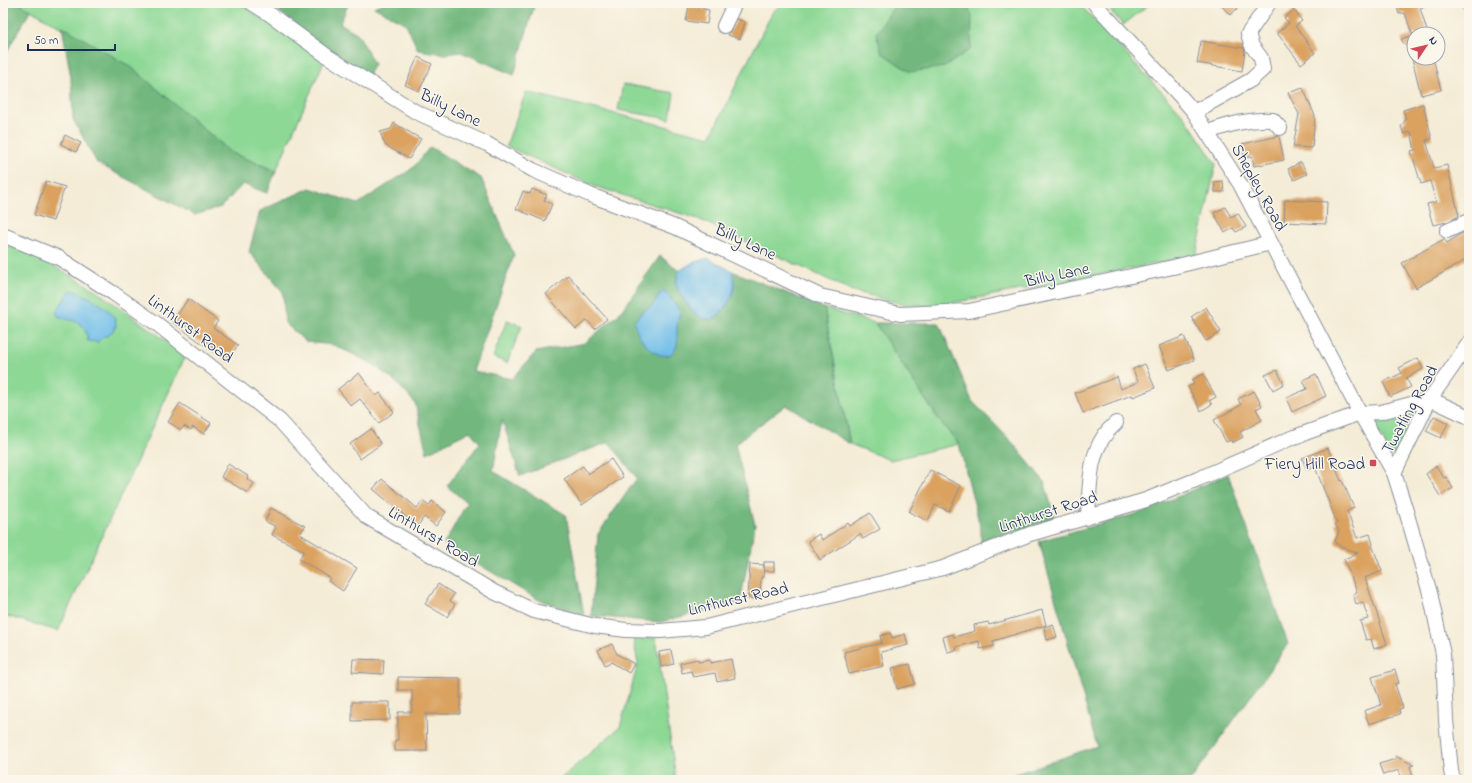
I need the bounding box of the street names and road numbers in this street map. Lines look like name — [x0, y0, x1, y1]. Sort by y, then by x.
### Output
street label: Billy Lane — [414, 82, 486, 135]
street label: Shepley Road — [1223, 139, 1293, 237]
street label: Billy Lane — [709, 217, 781, 269]
street label: Billy Lane — [1022, 256, 1092, 296]
street label: Linthurst Road — [142, 289, 239, 370]
street label: Twatling Road — [1376, 360, 1447, 460]
street label: Linthurst Road — [996, 485, 1101, 540]
street label: Linthurst Road — [383, 500, 484, 575]
street label: Linthurst Road — [686, 576, 791, 623]

